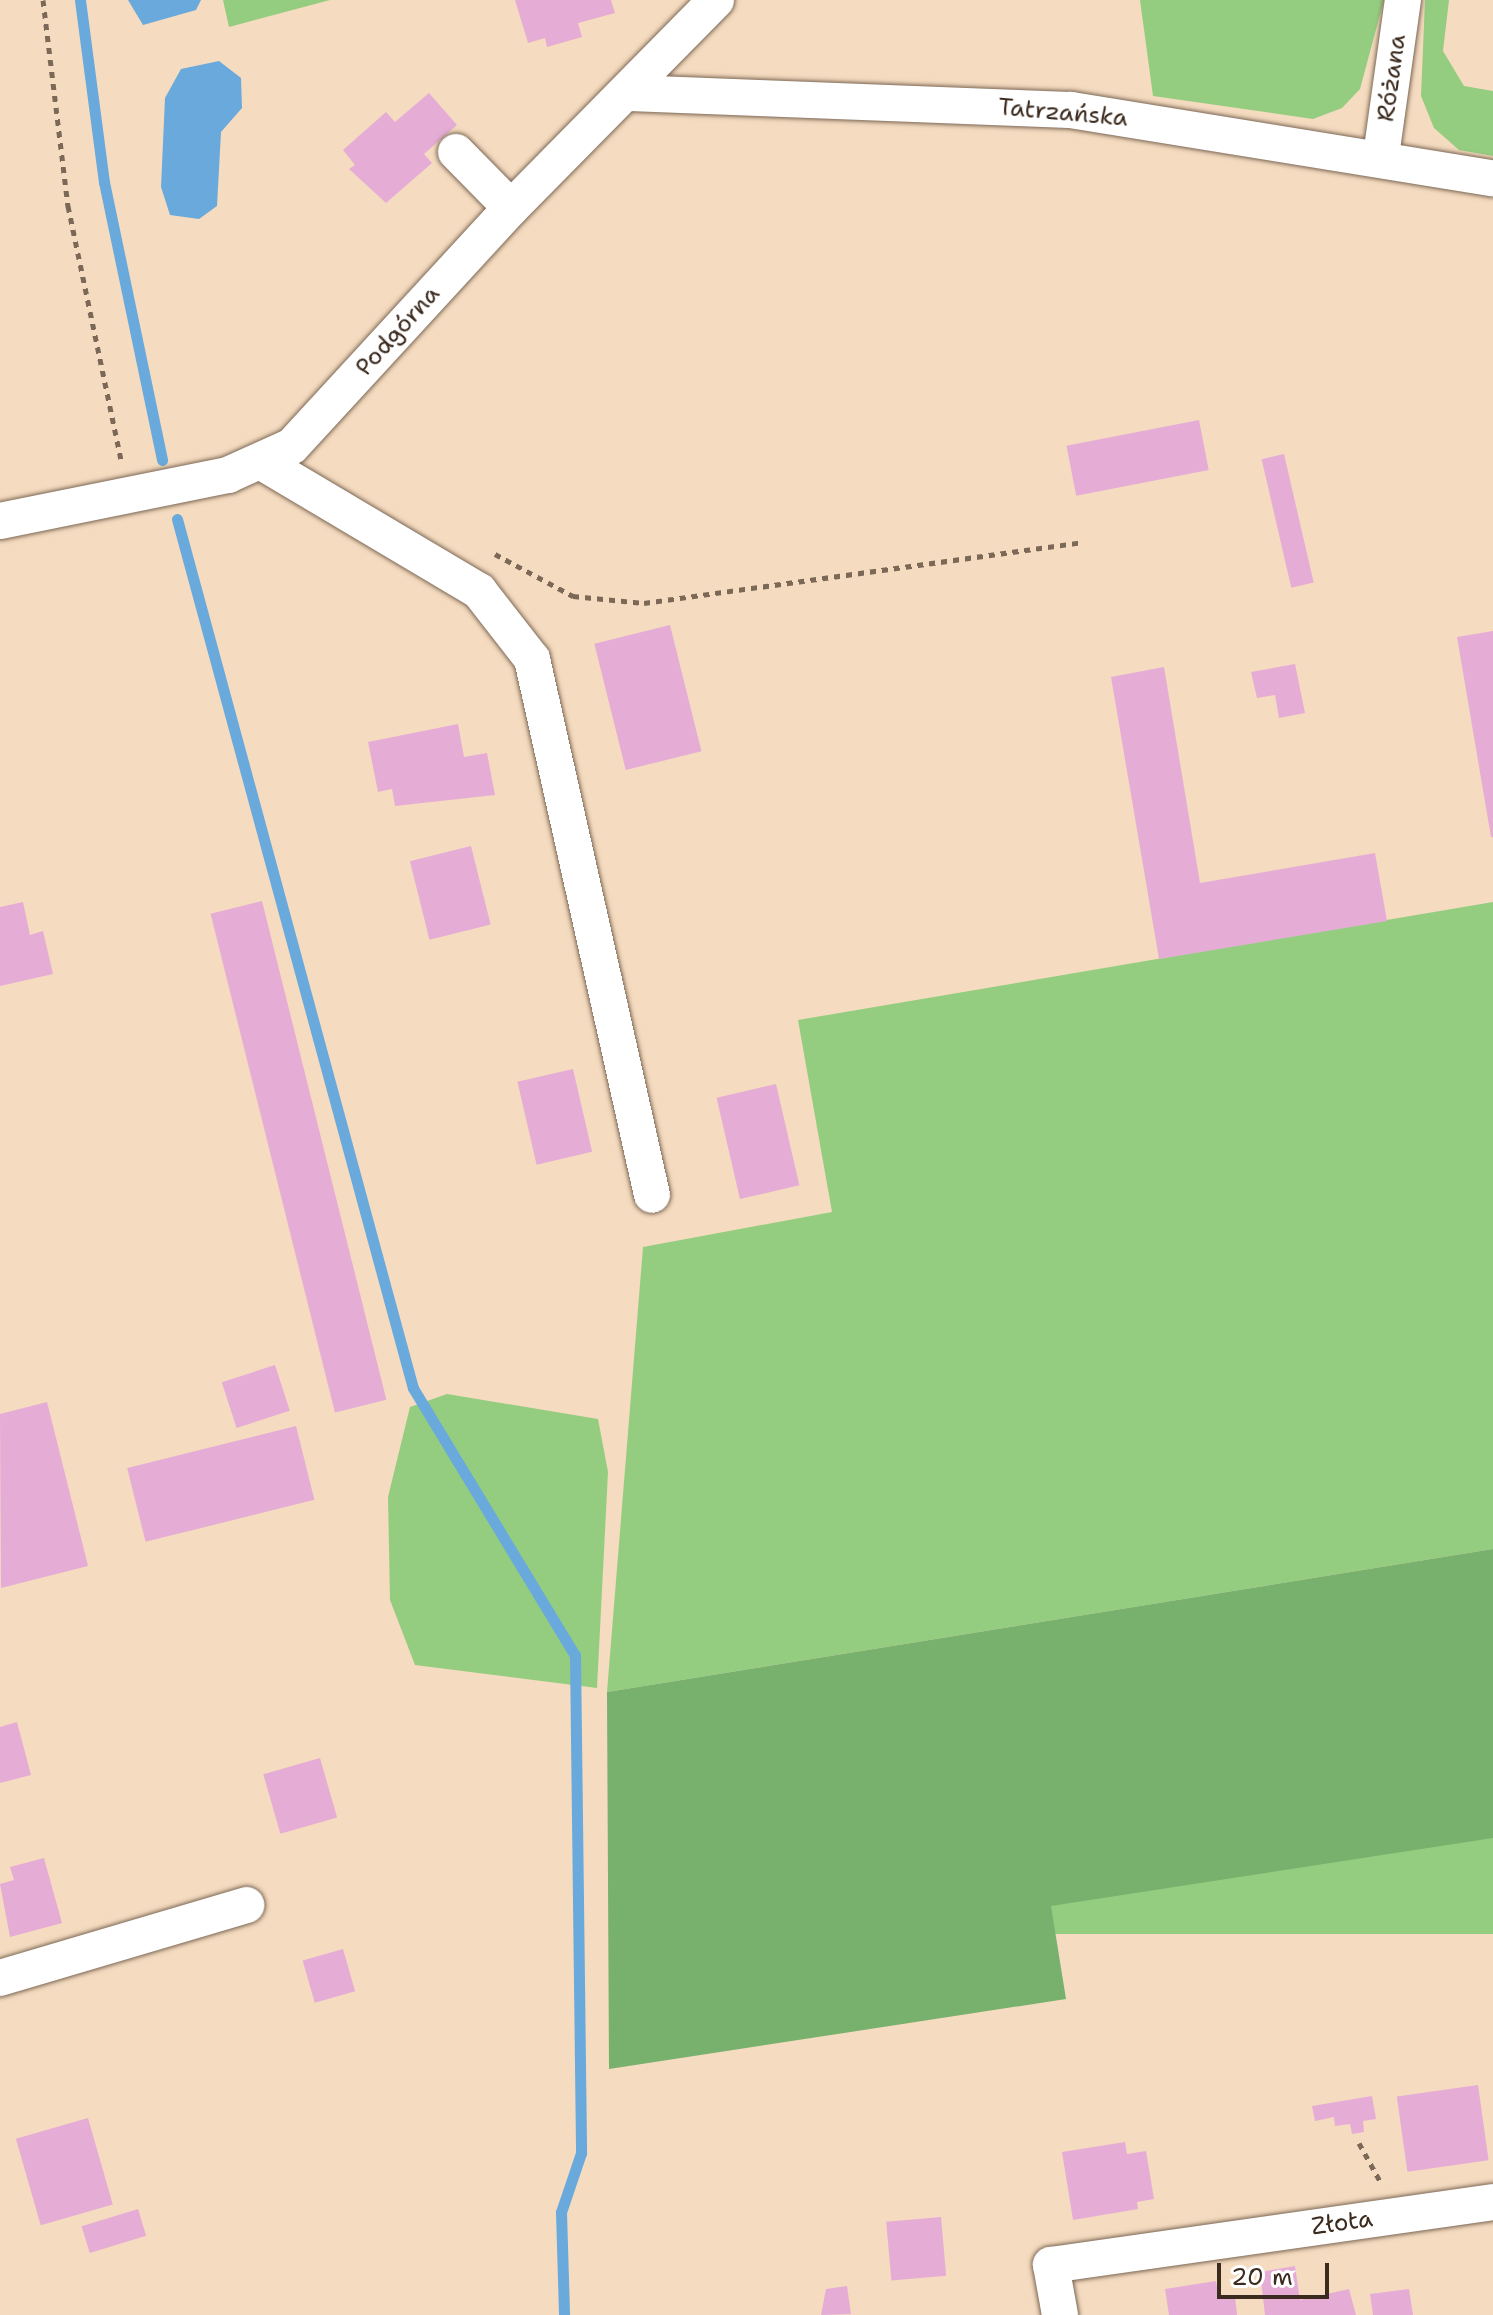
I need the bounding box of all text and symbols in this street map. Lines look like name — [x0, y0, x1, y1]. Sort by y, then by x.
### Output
street label: Różana — [1372, 32, 1412, 124]
street label: Tatrzańska — [997, 93, 1129, 133]
street label: Podgórna — [350, 280, 446, 382]
street label: Złota — [1309, 2204, 1375, 2242]
scale bar — [1221, 2247, 1333, 2297]
text: 20 m — [1231, 2261, 1293, 2293]

